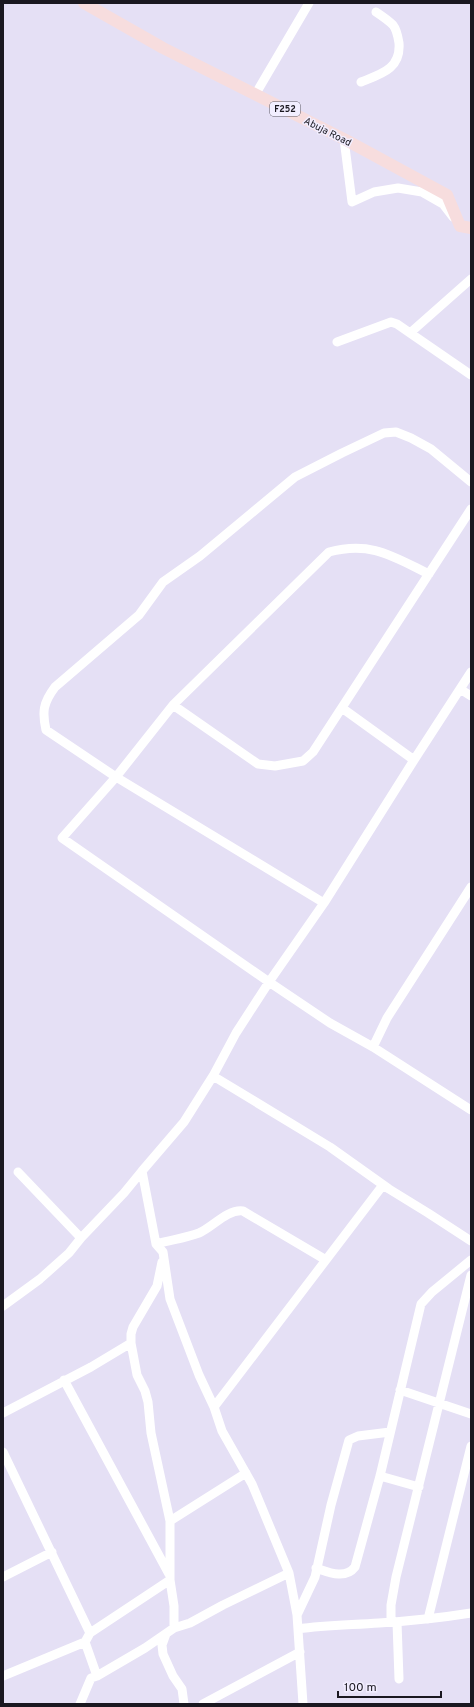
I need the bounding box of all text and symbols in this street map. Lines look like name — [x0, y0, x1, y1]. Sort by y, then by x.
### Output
road number: F252 — [270, 102, 300, 116]
street label: Abuja Road — [301, 115, 353, 150]
scale bar — [338, 1673, 441, 1699]
text: 100 m — [344, 1680, 377, 1696]

